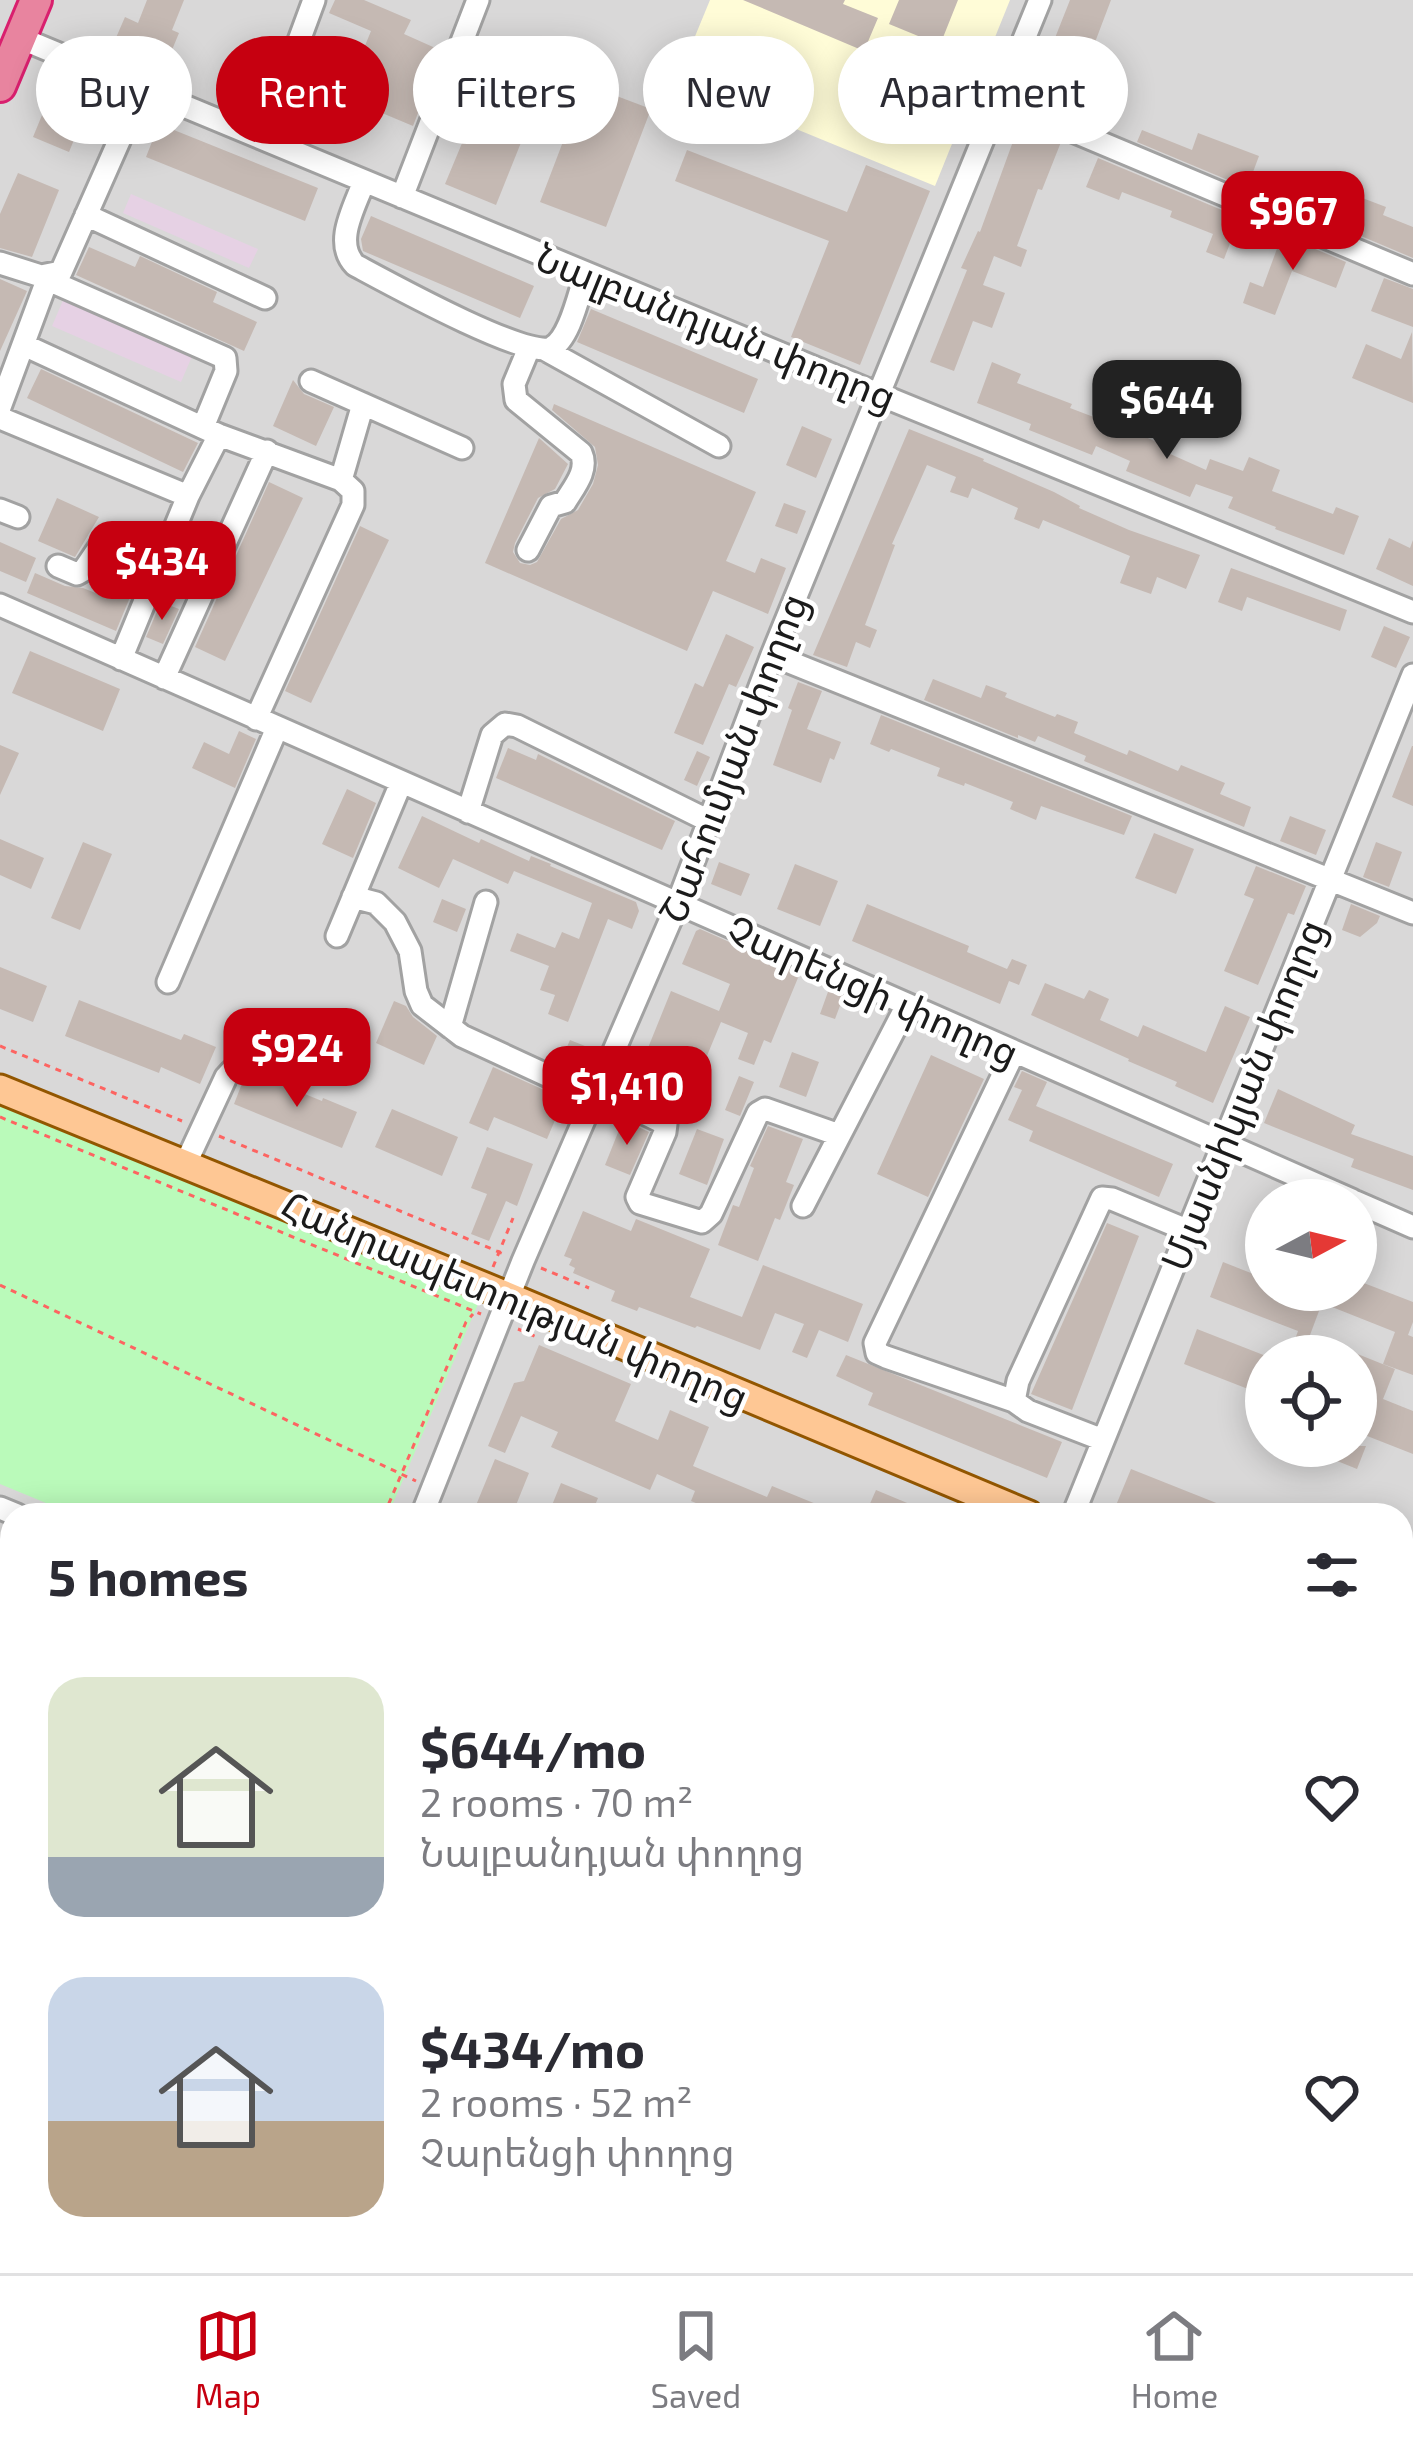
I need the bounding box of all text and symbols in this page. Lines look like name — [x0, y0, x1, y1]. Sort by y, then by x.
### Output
chip: Buy — [36, 36, 192, 144]
chip: Rent — [216, 36, 389, 144]
chip: Filters — [413, 36, 619, 144]
chip: New — [643, 36, 814, 144]
chip: Apartment — [838, 36, 1128, 144]
pin: $967 — [1222, 171, 1364, 273]
text: $967 — [1248, 186, 1338, 233]
street label: Նալբանդյան փողոց — [529, 232, 903, 420]
pin: $644 — [1096, 360, 1238, 462]
text: $644 — [1119, 375, 1215, 422]
pin: $434 — [91, 521, 233, 623]
text: $434 — [115, 536, 209, 583]
street label: Շահումյան փողոց — [647, 586, 817, 929]
street label: Չարենցի փողոց — [720, 904, 1027, 1076]
street label: Մյասնիկյան փողոց — [1150, 912, 1334, 1277]
pin: $924 — [226, 1008, 368, 1110]
text: $924 — [250, 1023, 344, 1070]
pin: $1,410 — [529, 1046, 725, 1148]
text: $1,410 — [569, 1061, 685, 1108]
north arrow — [1245, 1179, 1377, 1311]
map controls — [1245, 1179, 1377, 1467]
street label: Հանրապետության փողոց — [275, 1180, 756, 1420]
button: locate — [1245, 1335, 1377, 1467]
icon: filters — [1299, 1542, 1365, 1608]
text: 5 homes — [48, 1545, 249, 1606]
text: $644/mo — [420, 1717, 646, 1778]
icon: home — [144, 1725, 288, 1869]
icon: heart — [1299, 1764, 1365, 1830]
text: 2 rooms · 70 m² — [420, 1778, 693, 1825]
text: Նալբանդյան փողոց — [420, 1828, 804, 1875]
text: $434/mo — [420, 2017, 645, 2078]
icon: home — [144, 2025, 288, 2169]
icon: heart — [1299, 2064, 1365, 2130]
text: 2 rooms · 52 m² — [420, 2078, 692, 2125]
text: Չարենցի փողոց — [420, 2128, 735, 2175]
tab: Map — [195, 2303, 261, 2415]
tab: Saved — [651, 2303, 741, 2415]
tab: Home — [1131, 2303, 1218, 2415]

